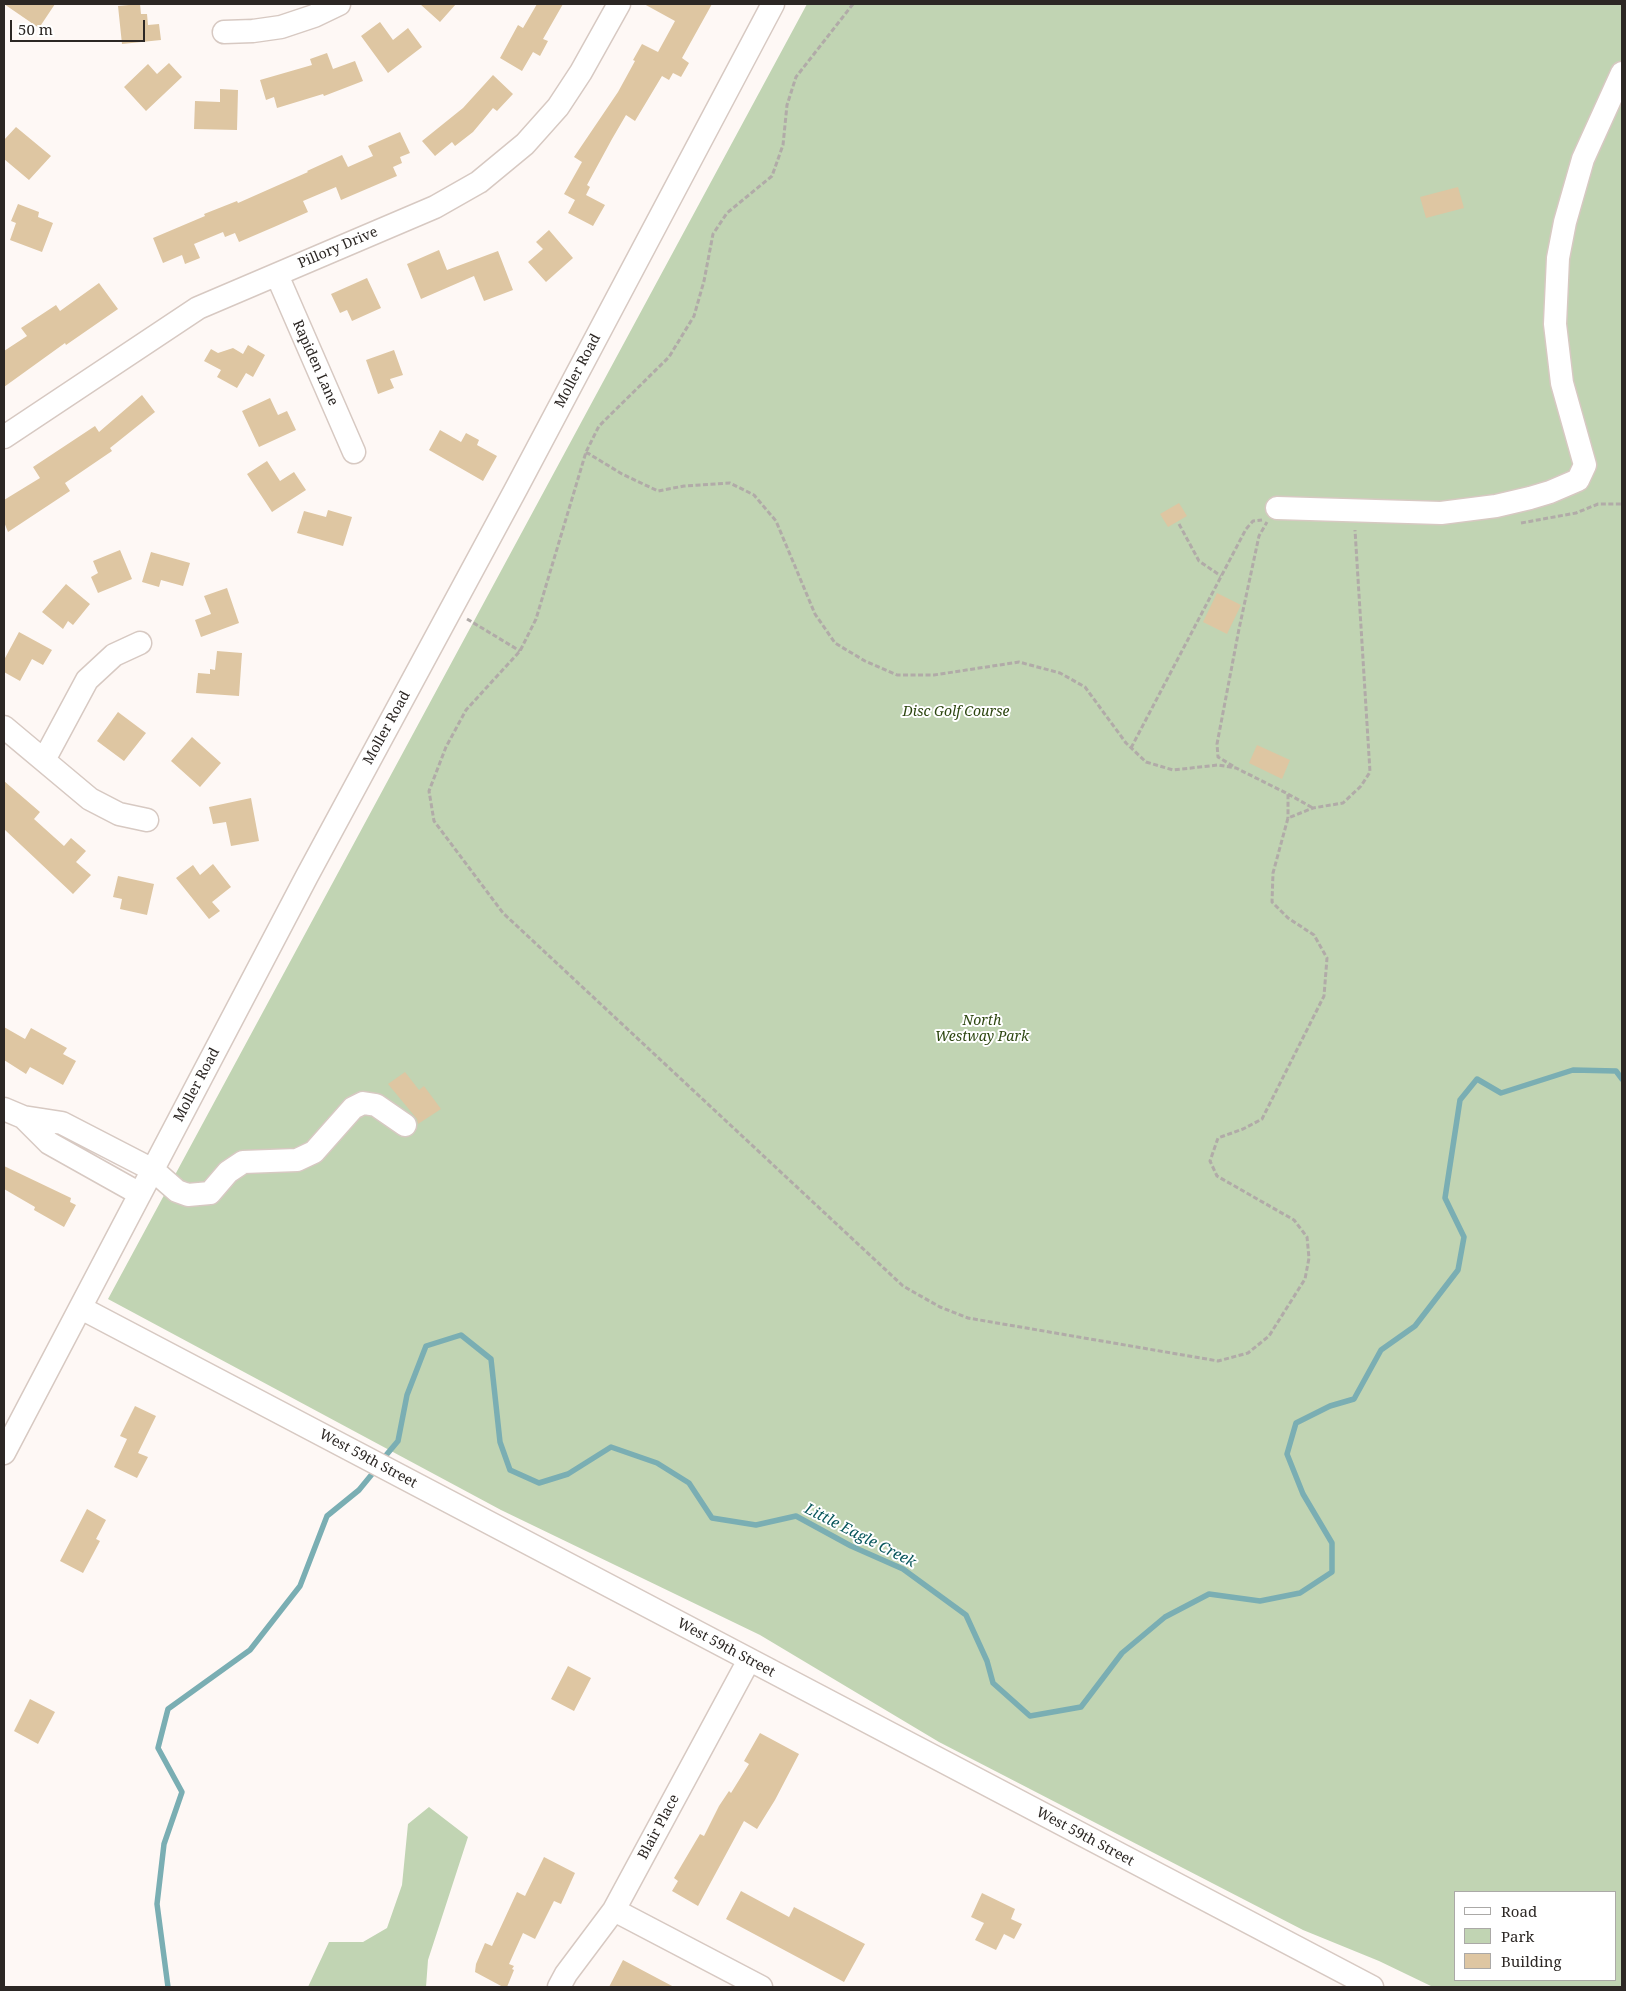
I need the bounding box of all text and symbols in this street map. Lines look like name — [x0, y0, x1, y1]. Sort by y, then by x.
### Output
scale bar — [12, 10, 148, 42]
text: 50 m — [18, 19, 53, 39]
street label: Pillory Drive — [296, 224, 380, 272]
street label: Rapiden Lane — [289, 318, 341, 408]
street label: Moller Road — [551, 331, 605, 411]
street label: Moller Road — [360, 688, 414, 768]
park label: Disc Golf Course — [903, 704, 1009, 720]
park label: North Westway Park — [935, 1013, 1029, 1046]
street label: Moller Road — [170, 1045, 224, 1125]
street label: West 59th Street — [316, 1426, 420, 1492]
water label: Little Eagle Creek — [801, 1500, 919, 1572]
street label: West 59th Street — [674, 1615, 778, 1681]
street label: Blair Place — [635, 1792, 683, 1862]
street label: West 59th Street — [1033, 1804, 1137, 1870]
legend — [1454, 1891, 1616, 1981]
text: Road — [1501, 1901, 1537, 1921]
text: Park — [1501, 1926, 1534, 1946]
text: Building — [1501, 1951, 1562, 1971]

